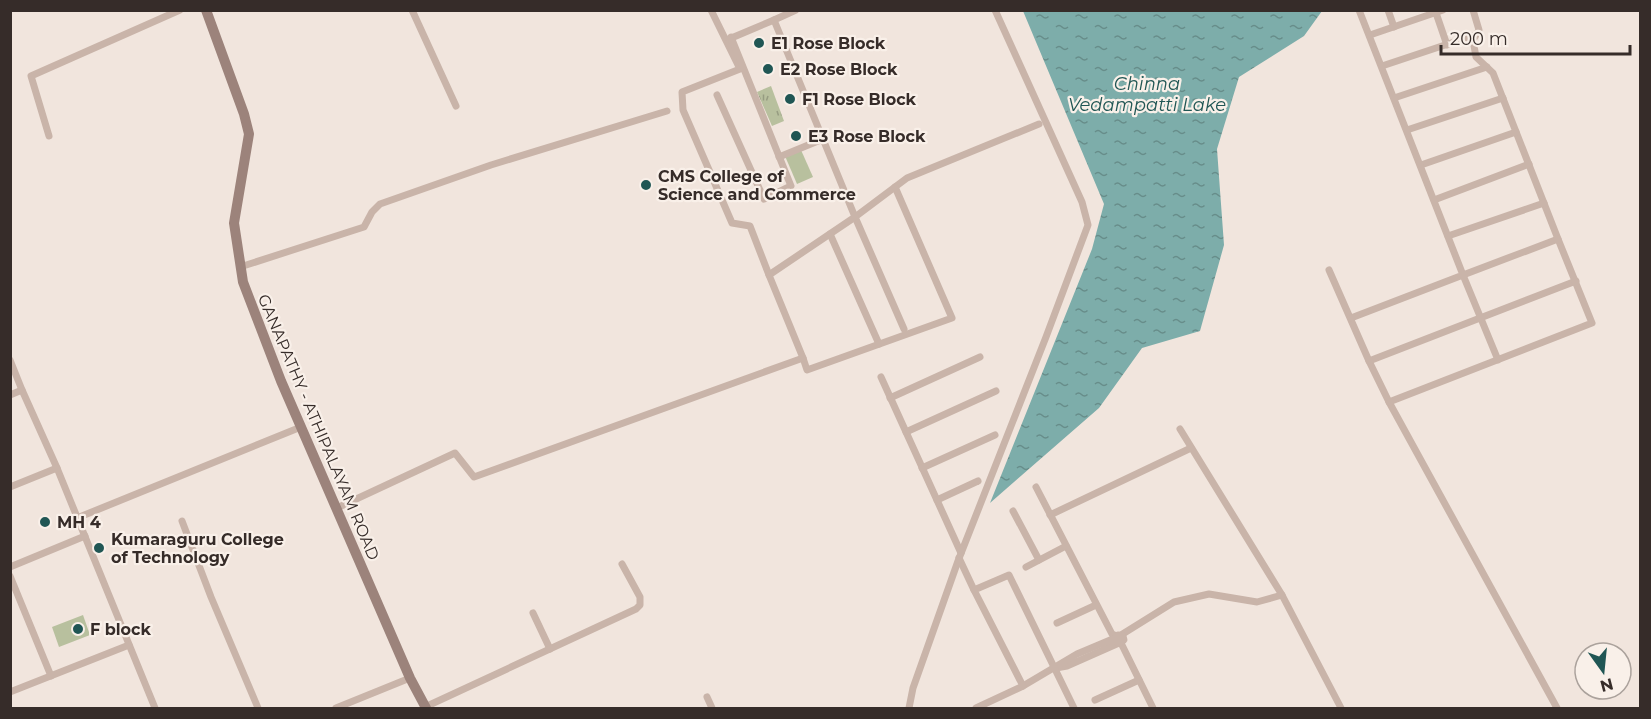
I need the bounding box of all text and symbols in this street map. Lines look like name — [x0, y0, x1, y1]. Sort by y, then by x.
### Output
scale bar — [1441, 18, 1630, 56]
text: 200 m — [1450, 28, 1508, 50]
place label: E1 Rose Block — [771, 34, 886, 53]
marker: E1 Rose Block — [752, 36, 766, 50]
place label: E2 Rose Block — [780, 60, 898, 79]
marker: E2 Rose Block — [761, 62, 775, 76]
water label: Chinna Vedampatti Lake — [1068, 73, 1226, 116]
place label: F1 Rose Block — [802, 90, 917, 109]
marker: F1 Rose Block — [783, 92, 797, 106]
place label: E3 Rose Block — [808, 127, 926, 146]
marker: E3 Rose Block — [789, 129, 803, 143]
place label: CMS College of Science and Commerce — [658, 167, 856, 204]
marker: CMS College of Science and Commerce — [639, 178, 653, 192]
street label: GANAPATHY - ATHIPALAYAM ROAD — [254, 291, 383, 563]
place label: MH 4 — [57, 513, 101, 532]
marker: MH 4 — [38, 515, 52, 529]
place label: Kumaraguru College of Technology — [111, 530, 284, 567]
marker: Kumaraguru College of Technology — [92, 541, 106, 555]
place label: F block — [90, 620, 151, 639]
marker: F block — [71, 622, 85, 636]
north arrow — [1573, 641, 1633, 701]
text: N — [1598, 674, 1615, 696]

